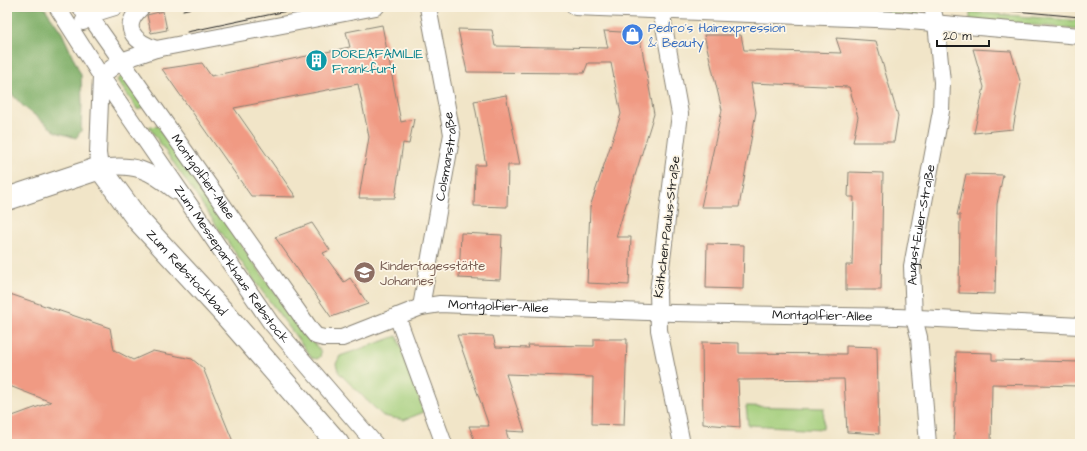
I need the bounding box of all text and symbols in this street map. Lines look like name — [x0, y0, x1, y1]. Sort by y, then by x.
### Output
place label: Pedro´s Hairexpression & Beauty — [648, 19, 786, 53]
shop icon: Pedro´s Hairexpression & Beauty — [619, 22, 645, 48]
scale bar — [937, 22, 989, 48]
text: 20 m — [943, 28, 972, 45]
place label: DOREAFAMILIE Frankfurt — [332, 45, 423, 78]
building icon: DOREAFAMILIE Frankfurt — [304, 48, 330, 74]
street label: Colsmanstraße — [431, 110, 461, 202]
street label: Montgolfier-Allee — [167, 131, 239, 223]
street label: Käthchen-Paulus-Straße — [649, 155, 685, 299]
street label: August-Euler-Straße — [903, 163, 940, 286]
street label: Zum Messeparkhaus Rebstock — [170, 182, 294, 347]
street label: Zum Rebstockbad — [142, 225, 231, 320]
place label: Kindertagesstätte Johannes — [380, 257, 485, 290]
school or university icon: Kindertagesstätte Johannes — [352, 260, 378, 286]
street label: Montgolfier-Allee — [448, 295, 549, 317]
street label: Montgolfier-Allee — [772, 306, 873, 326]

